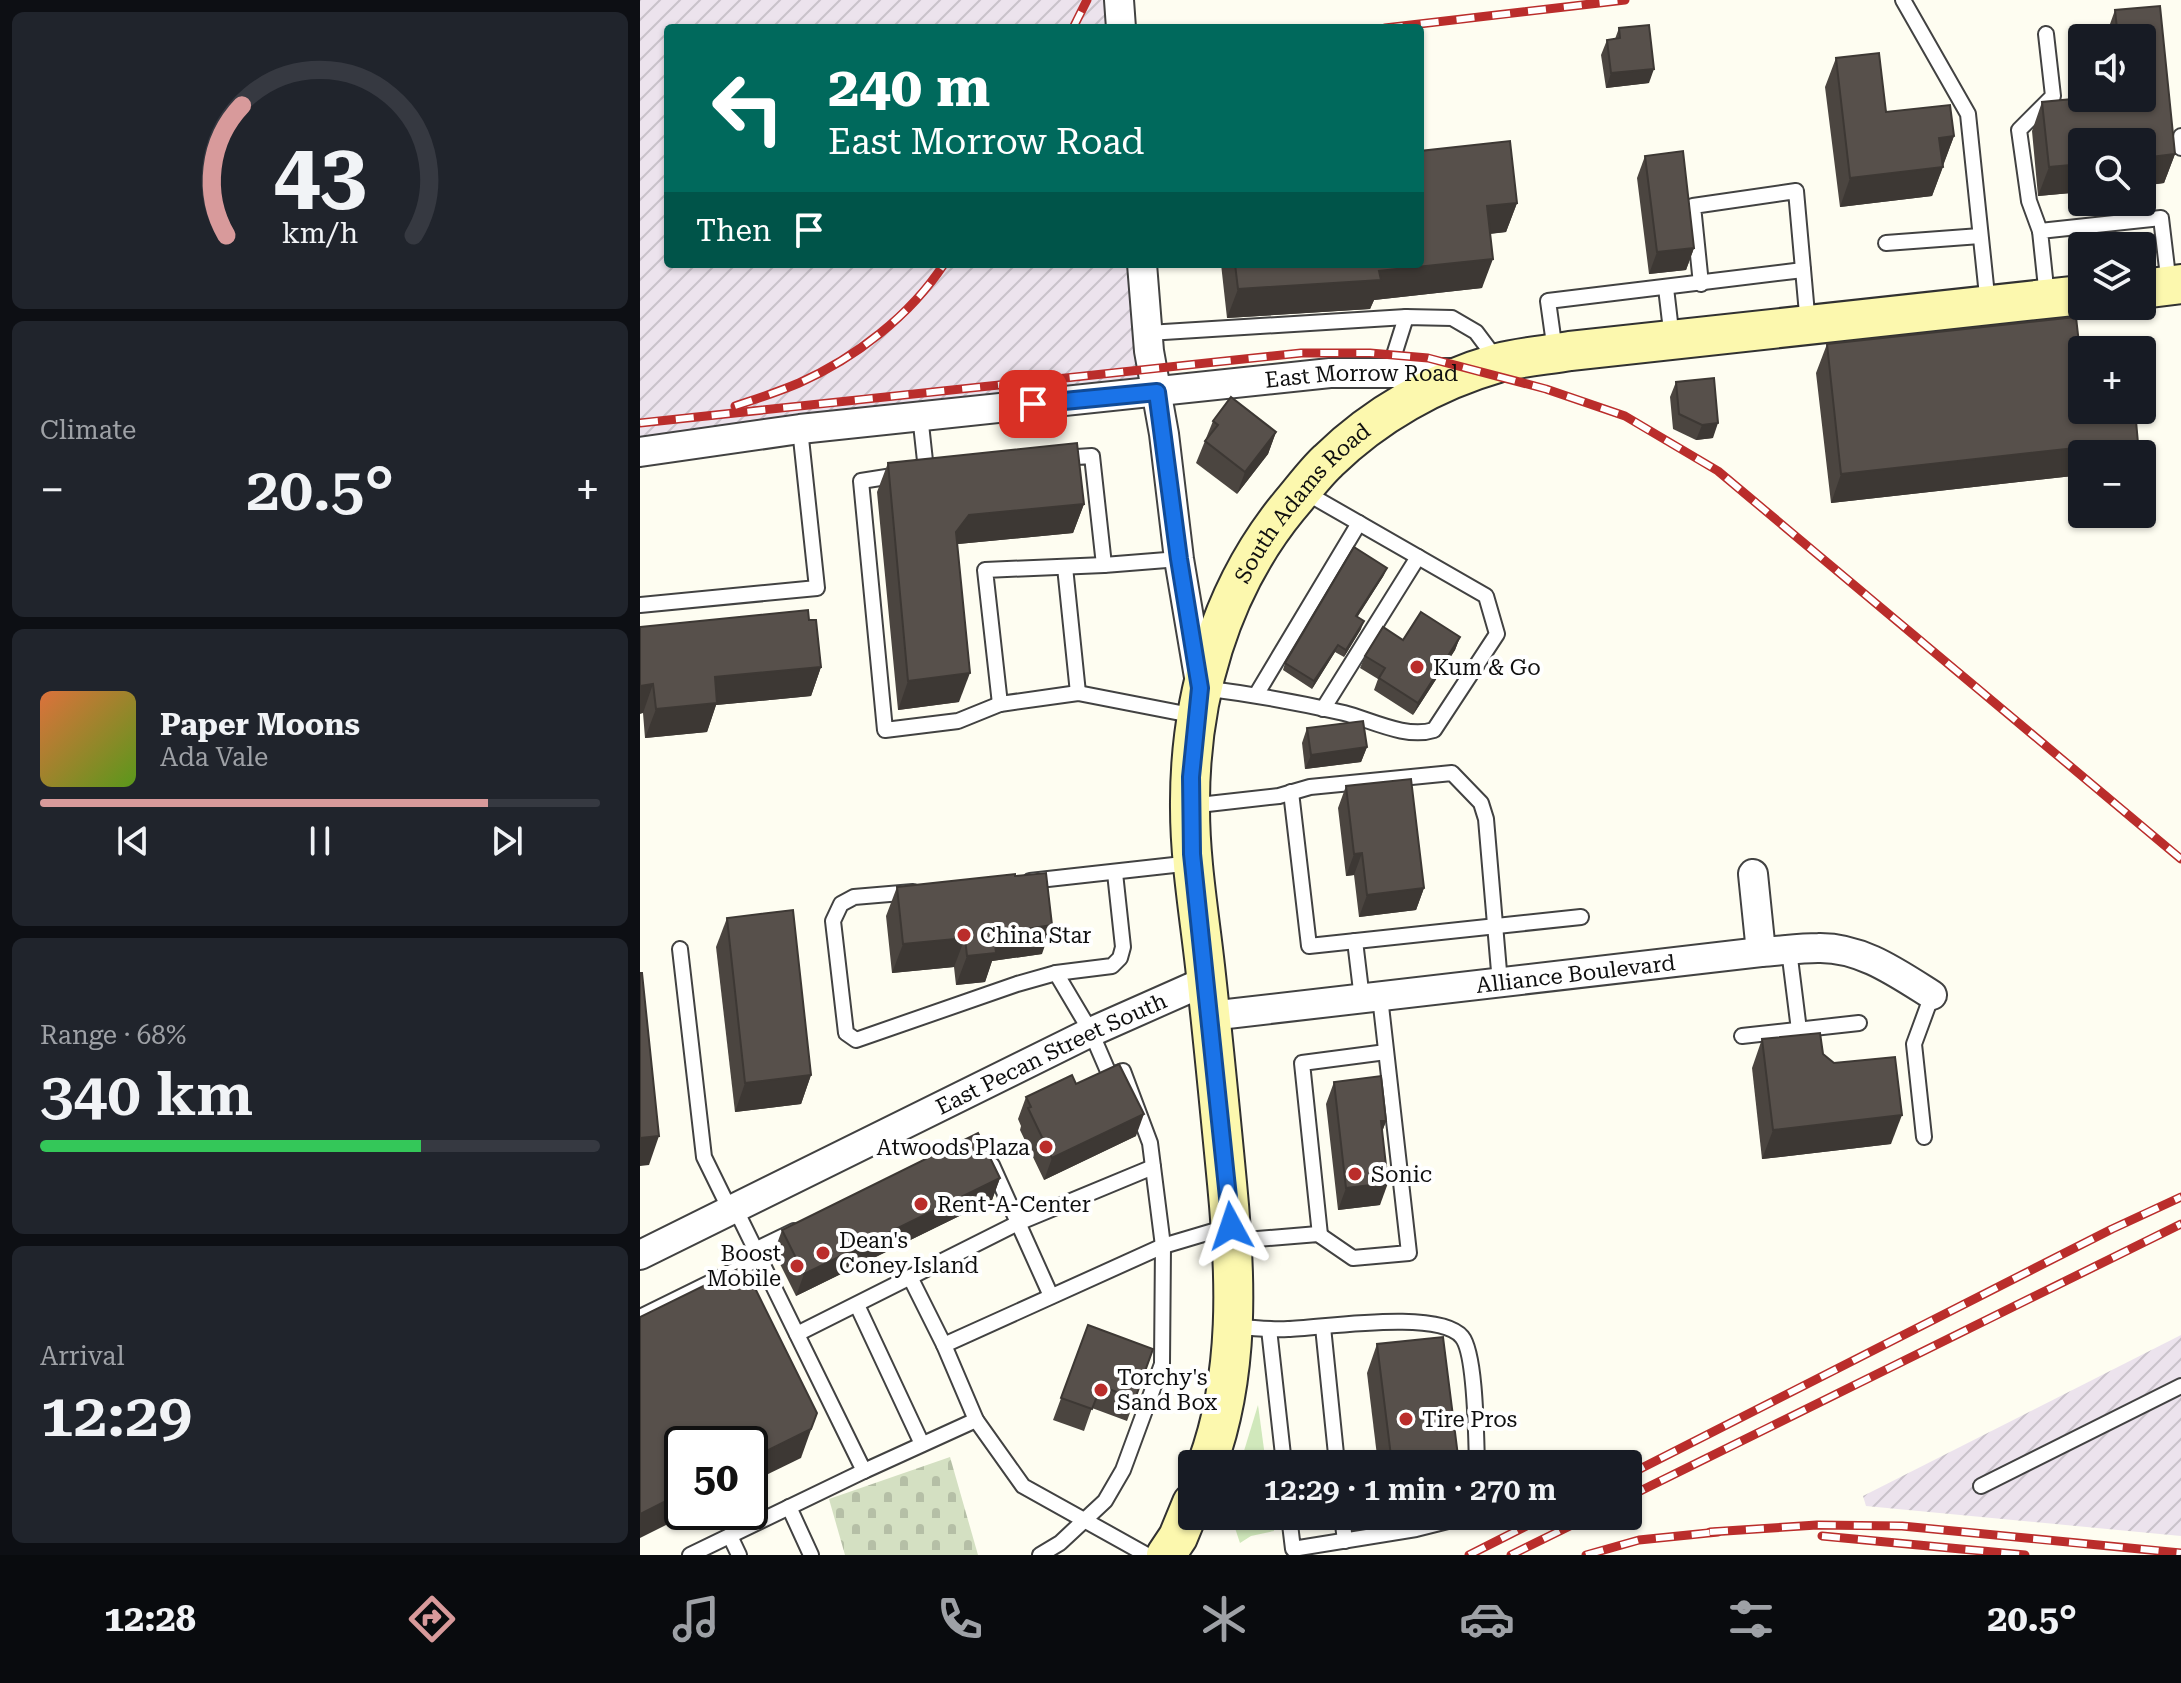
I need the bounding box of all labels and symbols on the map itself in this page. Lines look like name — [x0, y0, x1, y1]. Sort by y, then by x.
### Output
street label: East Morrow Road — [1264, 360, 1458, 393]
pin — [999, 370, 1067, 438]
street label: South Adams Road — [1230, 418, 1375, 587]
place label: Kum & Go — [1433, 655, 1541, 680]
marker: Kum & Go — [1408, 658, 1426, 676]
place label: China Star — [980, 923, 1091, 948]
marker: China Star — [955, 926, 973, 944]
street label: Alliance Boulevard — [1475, 950, 1677, 998]
street label: East Pecan Street South — [932, 988, 1171, 1120]
place label: Atwoods Plaza — [877, 1135, 1030, 1160]
marker: Atwoods Plaza — [1037, 1138, 1055, 1156]
place label: Sonic — [1371, 1162, 1432, 1187]
marker: Sonic — [1346, 1165, 1364, 1183]
position arrow — [1189, 1184, 1273, 1268]
place label: Rent-A-Center — [937, 1192, 1091, 1217]
marker: Rent-A-Center — [912, 1195, 930, 1213]
place label: Dean's Coney Island — [839, 1228, 979, 1278]
place label: Boost Mobile — [707, 1241, 781, 1291]
marker: Dean's Coney Island — [814, 1244, 832, 1262]
marker: Boost Mobile — [788, 1257, 806, 1275]
place label: Torchy's Sand Box — [1117, 1365, 1218, 1415]
marker: Torchy's Sand Box — [1092, 1381, 1110, 1399]
place label: Tire Pros — [1422, 1407, 1517, 1432]
marker: Tire Pros — [1397, 1410, 1415, 1428]
speed limit sign: 50 — [664, 1426, 768, 1530]

